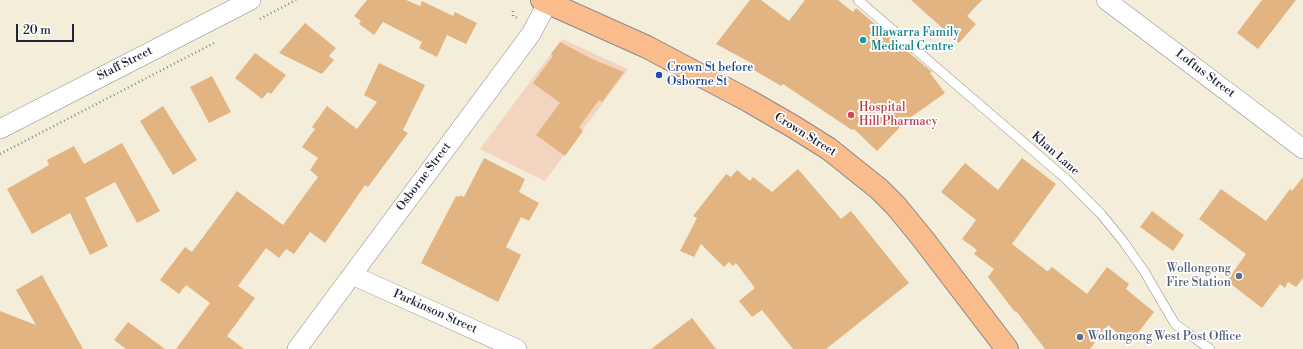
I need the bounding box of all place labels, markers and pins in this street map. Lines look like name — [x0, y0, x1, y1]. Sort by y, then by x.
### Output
place label: Illawarra Family Medical Centre — [871, 26, 959, 54]
marker: Illawarra Family Medical Centre — [858, 35, 868, 45]
place label: Crown St before Osborne St — [667, 61, 753, 89]
marker: Crown St before Osborne St — [654, 70, 664, 80]
place label: Hospital Hill Pharmacy — [859, 101, 937, 129]
marker: Hospital Hill Pharmacy — [846, 110, 856, 120]
place label: Wollongong Fire Station — [1166, 262, 1231, 290]
marker: Wollongong Fire Station — [1234, 271, 1244, 281]
place label: Wollongong West Post Office — [1088, 330, 1241, 344]
marker: Wollongong West Post Office — [1075, 332, 1085, 342]

